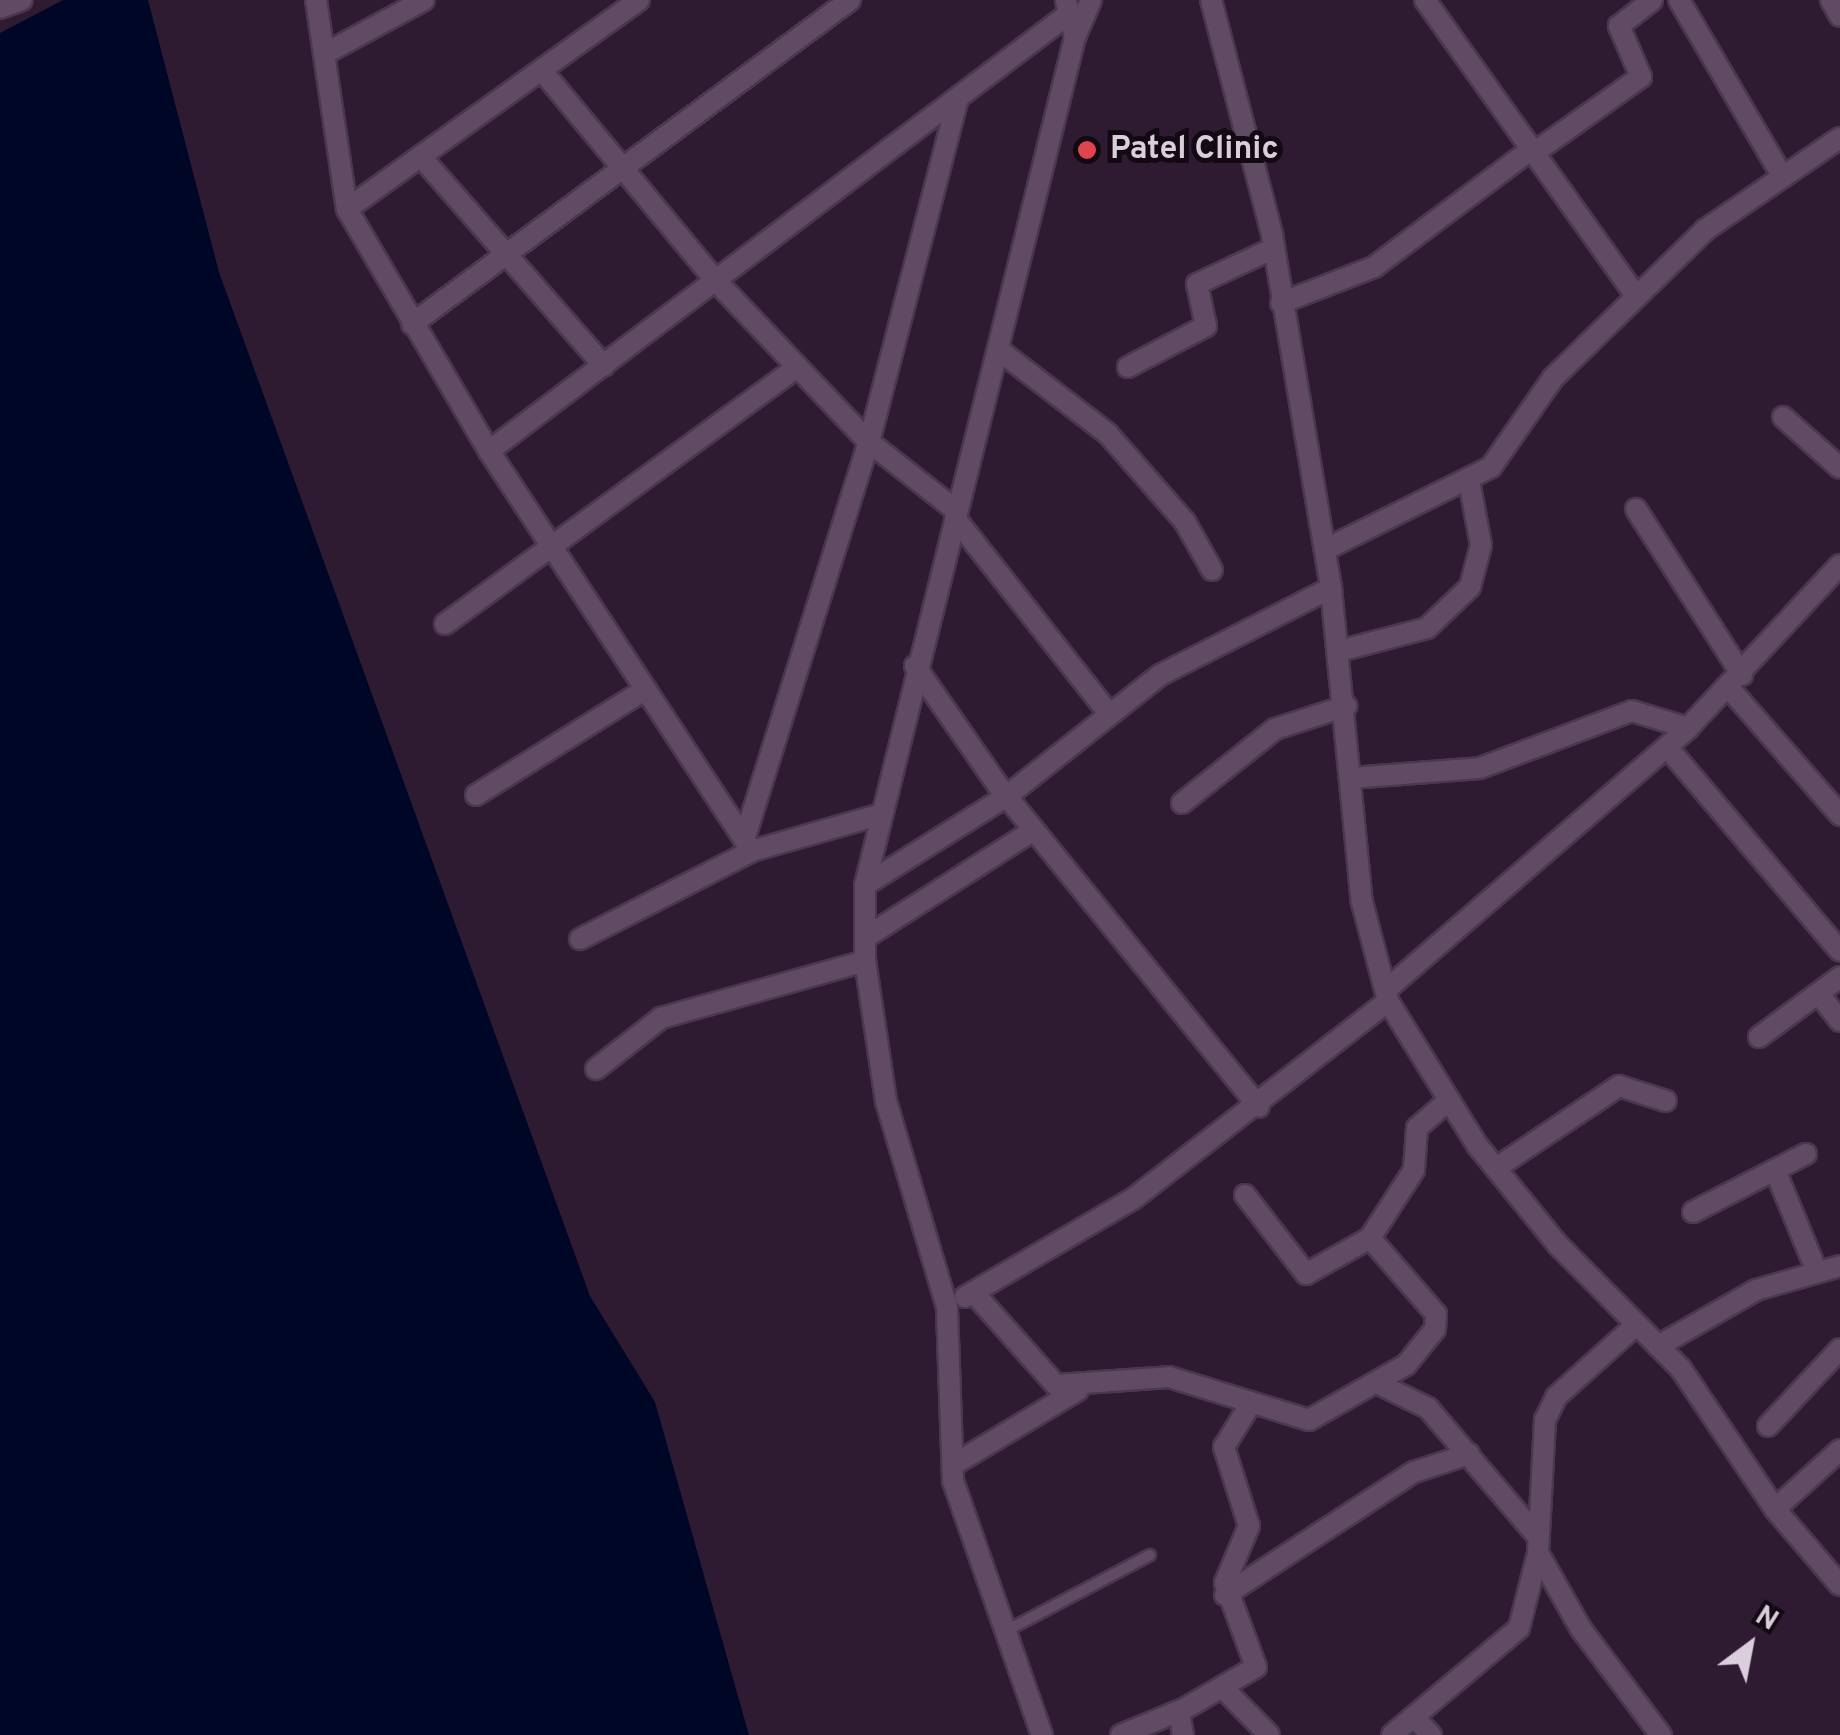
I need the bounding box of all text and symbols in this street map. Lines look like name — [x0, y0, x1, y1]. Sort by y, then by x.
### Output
place label: Patel Clinic — [1110, 131, 1279, 169]
marker: Patel Clinic — [1074, 137, 1100, 163]
north arrow — [1700, 1595, 1800, 1695]
text: N — [1748, 1599, 1784, 1640]

